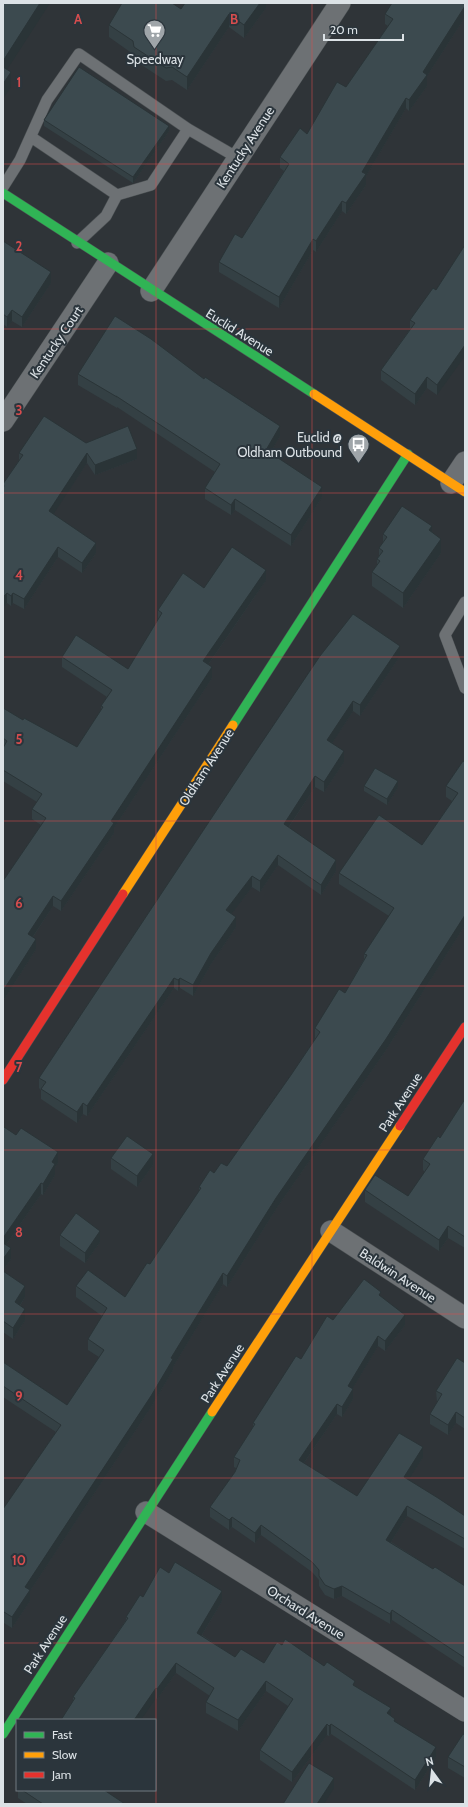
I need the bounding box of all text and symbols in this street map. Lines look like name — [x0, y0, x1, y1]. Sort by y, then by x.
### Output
text: A — [74, 11, 83, 27]
text: B — [230, 11, 238, 27]
scale bar — [324, 16, 403, 42]
supermarket icon: Speedway — [142, 18, 168, 51]
text: 20 m — [330, 22, 358, 37]
place label: Speedway — [126, 51, 184, 67]
text: 1 — [17, 74, 21, 90]
street label: Kentucky Avenue — [213, 103, 278, 191]
text: 2 — [16, 238, 23, 254]
street label: Kentucky Court — [26, 302, 86, 381]
street label: Euclid Avenue — [203, 305, 277, 359]
text: 3 — [15, 402, 23, 418]
place label: Euclid @ Oldham Outbound — [237, 429, 342, 460]
bus stop icon: Euclid @ Oldham Outbound — [345, 431, 371, 464]
text: 4 — [15, 567, 23, 583]
street label: Oldham Avenue — [175, 725, 237, 809]
text: 5 — [16, 731, 23, 747]
text: 6 — [15, 895, 23, 911]
text: 7 — [16, 1059, 23, 1075]
street label: Park Avenue — [375, 1069, 425, 1135]
text: 8 — [15, 1224, 23, 1240]
street label: Baldwin Avenue — [357, 1244, 439, 1306]
street label: Park Avenue — [197, 1340, 247, 1406]
text: 9 — [15, 1388, 23, 1404]
text: 10 — [12, 1552, 26, 1568]
street label: Orchard Avenue — [264, 1582, 348, 1642]
street label: Park Avenue — [20, 1611, 70, 1677]
legend — [16, 1719, 156, 1791]
text: Fast — [52, 1727, 72, 1742]
text: Slow — [52, 1747, 77, 1762]
north arrow — [412, 1751, 452, 1791]
text: N — [424, 1754, 435, 1769]
text: Jam — [51, 1767, 71, 1782]

